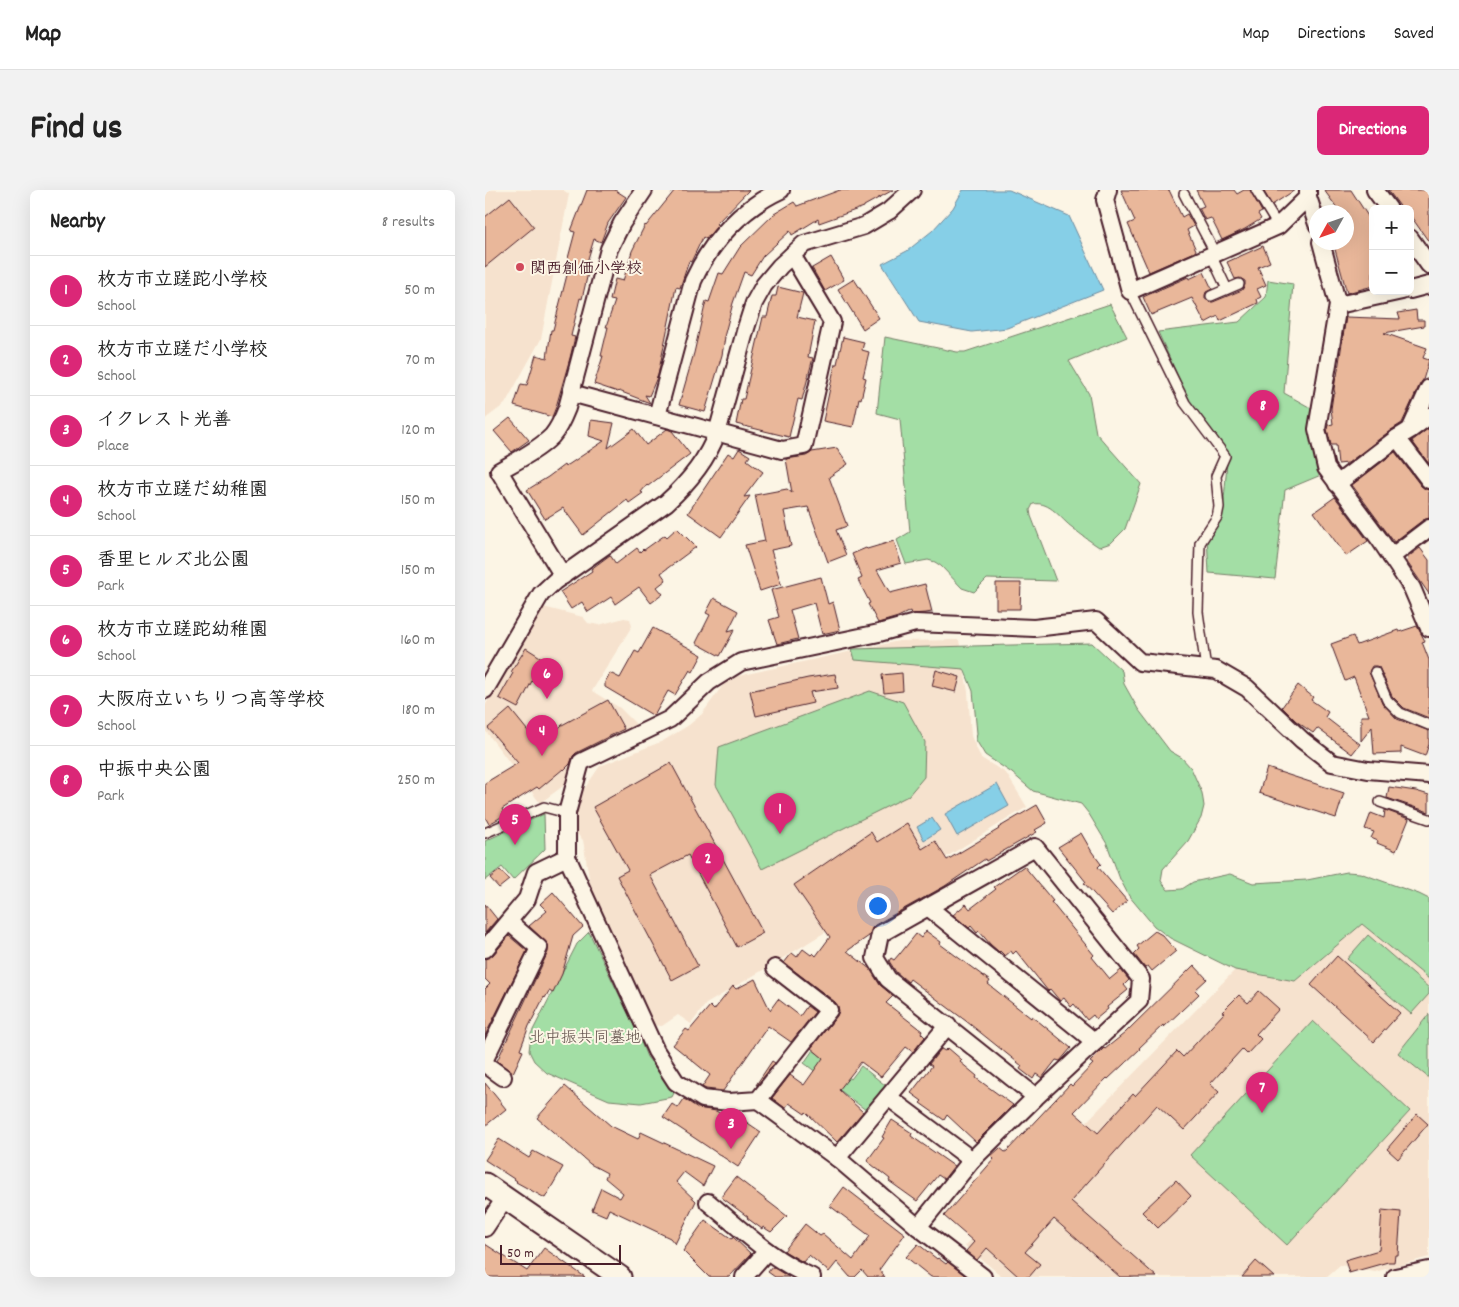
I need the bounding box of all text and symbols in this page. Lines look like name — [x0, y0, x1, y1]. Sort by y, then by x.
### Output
text: Map — [25, 18, 61, 52]
text: Map — [1242, 22, 1269, 47]
text: Directions — [1297, 22, 1366, 47]
text: Saved — [1394, 22, 1434, 47]
text: Find us — [30, 105, 122, 155]
button: Directions — [1317, 106, 1429, 155]
north arrow — [1309, 205, 1354, 250]
map controls — [1369, 205, 1414, 295]
button: + — [1369, 205, 1414, 250]
text: Nearby — [50, 208, 105, 238]
text: 8 results — [382, 211, 435, 234]
button: − — [1369, 250, 1414, 295]
place label: 関西創価小学校 — [530, 258, 642, 281]
marker: 関西創価小学校 — [514, 261, 526, 273]
text: 枚方市立蹉跎小学校 — [97, 268, 268, 295]
text: 1 — [64, 279, 68, 302]
text: 50 m — [404, 279, 435, 302]
text: School — [97, 295, 136, 318]
text: 枚方市立蹉だ小学校 — [97, 338, 268, 365]
text: 2 — [63, 349, 70, 372]
text: 70 m — [405, 349, 435, 372]
text: School — [97, 365, 136, 388]
pin: 8 — [1247, 390, 1279, 431]
text: イクレスト光善 — [97, 408, 231, 435]
text: 3 — [62, 419, 70, 442]
text: 120 m — [401, 419, 435, 442]
text: Place — [97, 435, 129, 458]
text: 枚方市立蹉だ幼稚園 — [97, 478, 268, 505]
text: 4 — [63, 489, 69, 512]
text: 150 m — [401, 489, 435, 512]
text: School — [97, 505, 136, 528]
text: 香里ヒルズ北公園 — [97, 548, 249, 575]
text: 5 — [62, 559, 70, 582]
text: 150 m — [401, 559, 435, 582]
text: Park — [97, 575, 124, 598]
text: 枚方市立蹉跎幼稚園 — [97, 618, 268, 645]
text: 6 — [62, 629, 70, 652]
text: 160 m — [400, 629, 435, 652]
text: School — [97, 645, 136, 668]
pin: 6 — [531, 658, 563, 699]
text: 大阪府立いちりつ高等学校 — [97, 688, 325, 715]
text: 7 — [63, 699, 69, 722]
text: 180 m — [402, 699, 435, 722]
text: School — [97, 715, 136, 738]
pin: 4 — [526, 715, 558, 756]
text: 中振中央公園 — [97, 758, 211, 785]
text: 8 — [63, 769, 69, 792]
text: 250 m — [397, 769, 435, 792]
text: Park — [97, 785, 124, 808]
pin: 1 — [764, 793, 796, 834]
pin: 5 — [499, 804, 531, 845]
pin: 2 — [692, 843, 724, 884]
your location — [865, 893, 891, 919]
park label: 北中振共同墓地 — [529, 1027, 641, 1050]
pin: 7 — [1246, 1072, 1278, 1113]
pin: 3 — [715, 1108, 747, 1149]
scale bar — [500, 1242, 621, 1265]
text: 50 m — [507, 1244, 534, 1264]

